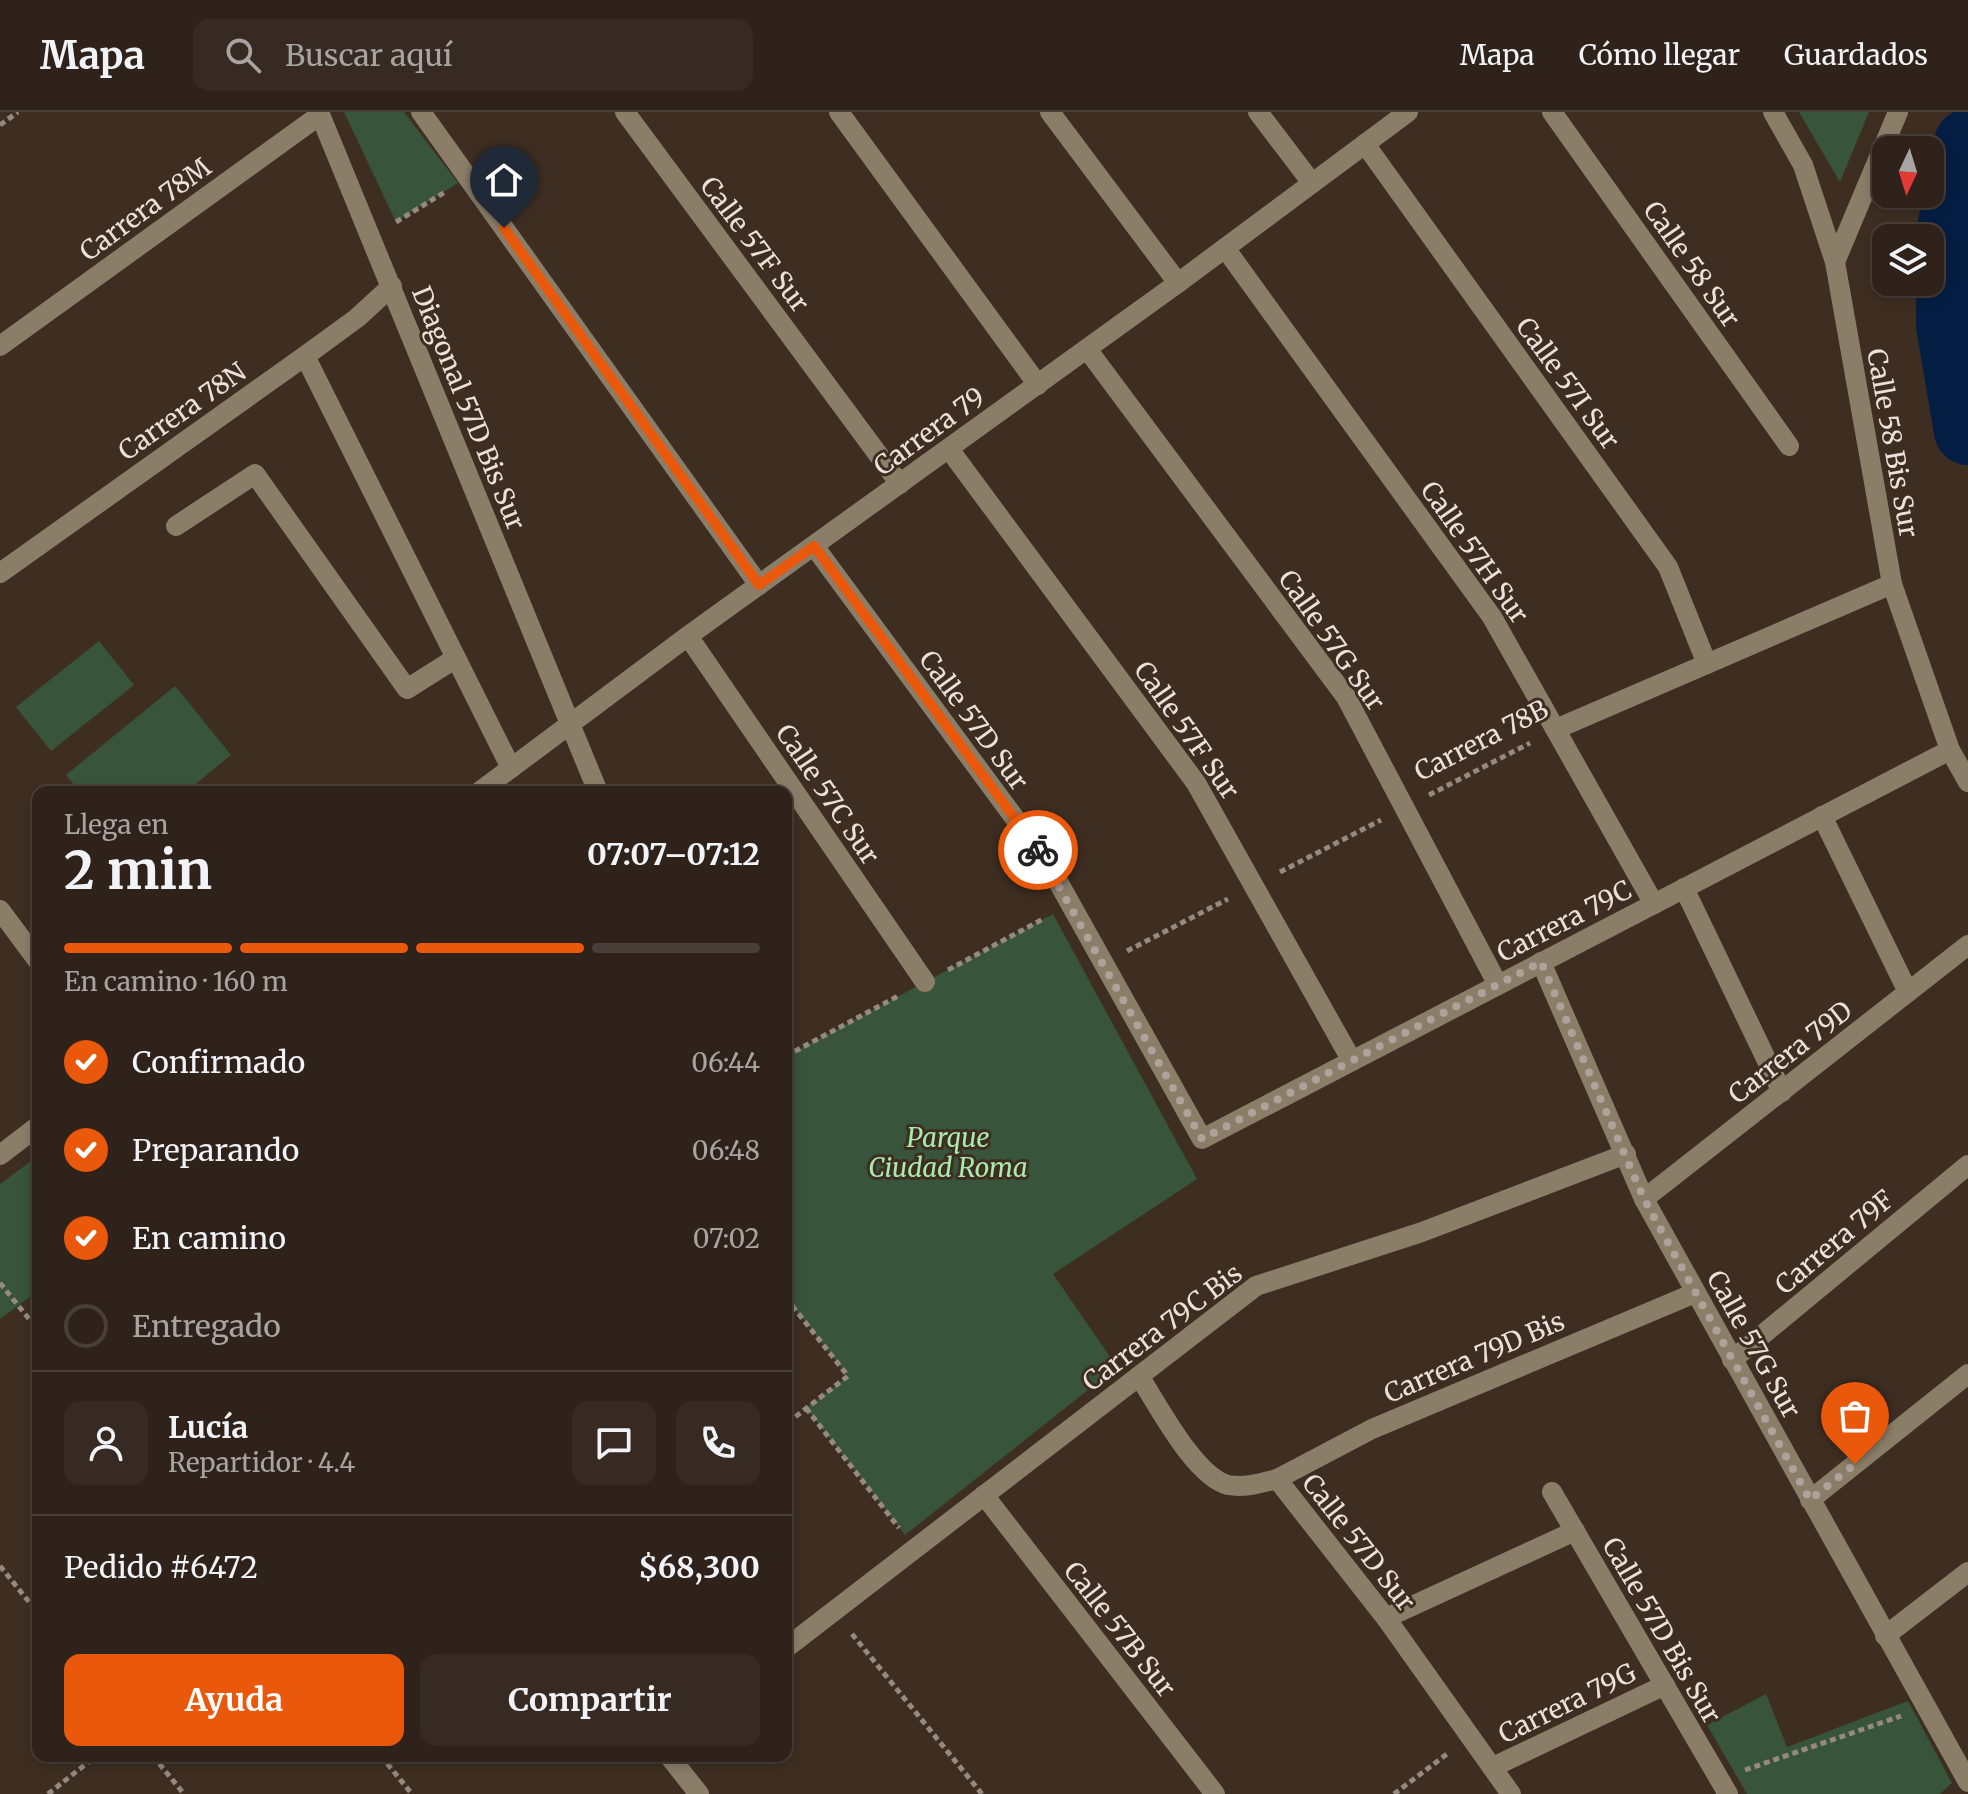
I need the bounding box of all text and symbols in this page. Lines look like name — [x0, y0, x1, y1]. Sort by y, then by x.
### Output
search box — [193, 19, 753, 91]
text: Mapa — [40, 32, 145, 79]
icon: search — [221, 33, 265, 77]
text: Buscar aquí — [285, 36, 453, 74]
text: Mapa — [1460, 37, 1535, 73]
text: Cómo llegar — [1579, 37, 1740, 73]
text: Guardados — [1784, 37, 1928, 73]
north arrow — [1872, 136, 1944, 208]
map controls — [1872, 136, 1944, 296]
pin — [470, 146, 538, 228]
street label: Carrera 78M — [73, 150, 217, 268]
icon: home — [482, 158, 526, 202]
street label: Calle 57F Sur — [693, 170, 817, 318]
street label: Calle 58 Sur — [1637, 195, 1748, 334]
button: layers — [1872, 224, 1944, 296]
street label: Diagonal 57D Bis Sur — [405, 281, 533, 535]
street label: Calle 57I Sur — [1509, 311, 1627, 456]
street label: Calle 58 Bis Sur — [1860, 346, 1926, 540]
street label: Carrera 78N — [112, 355, 252, 467]
street label: Carrera 79 — [867, 380, 991, 482]
street label: Calle 57H Sur — [1414, 475, 1536, 630]
street label: Calle 57G Sur — [1272, 563, 1393, 717]
street label: Calle 57D Sur — [912, 644, 1036, 797]
street label: Calle 57F Sur — [1127, 655, 1247, 806]
street label: Carrera 78B — [1409, 692, 1553, 788]
street label: Calle 57C Sur — [769, 718, 887, 871]
text: Llega en — [64, 808, 168, 841]
courier — [998, 810, 1078, 890]
icon: bike — [1016, 828, 1060, 872]
text: 07:07–07:12 — [587, 835, 760, 873]
text: 2 min — [64, 838, 212, 903]
street label: Carrera 79C — [1491, 873, 1637, 969]
text: En camino · 160 m — [64, 965, 288, 998]
street label: Carrera 79D — [1722, 993, 1858, 1111]
icon: check — [64, 1040, 108, 1084]
text: Confirmado — [132, 1043, 305, 1081]
text: 06:44 — [691, 1046, 760, 1079]
park label: Parque Ciudad Roma — [868, 1121, 1028, 1184]
icon: check — [64, 1128, 108, 1172]
text: Preparando — [132, 1131, 299, 1169]
text: 06:48 — [692, 1134, 760, 1167]
street label: Carrera 79F — [1768, 1183, 1900, 1301]
icon: check — [64, 1216, 108, 1260]
text: En camino — [132, 1219, 286, 1257]
text: 07:02 — [693, 1222, 760, 1255]
street label: Carrera 79C Bis — [1076, 1256, 1248, 1398]
street label: Calle 57G Sur — [1700, 1264, 1808, 1424]
street label: Carrera 79D Bis — [1379, 1304, 1569, 1410]
text: Entregado — [132, 1307, 281, 1345]
pin — [1821, 1382, 1889, 1464]
icon: bag — [1833, 1394, 1877, 1438]
button: person — [64, 1401, 148, 1485]
button: chat — [572, 1401, 656, 1485]
button: phone — [676, 1401, 760, 1485]
text: Lucía — [168, 1408, 248, 1446]
text: Repartidor · 4.4 — [168, 1446, 355, 1479]
street label: Calle 57D Sur — [1295, 1467, 1423, 1617]
street label: Calle 57D Bis Sur — [1595, 1531, 1729, 1729]
text: Pedido #6472 — [64, 1548, 258, 1586]
text: $68,300 — [638, 1548, 760, 1586]
street label: Calle 57B Sur — [1057, 1555, 1183, 1703]
button: Ayuda — [64, 1654, 404, 1746]
button: Compartir — [420, 1654, 760, 1746]
street label: Carrera 79G — [1493, 1656, 1641, 1750]

